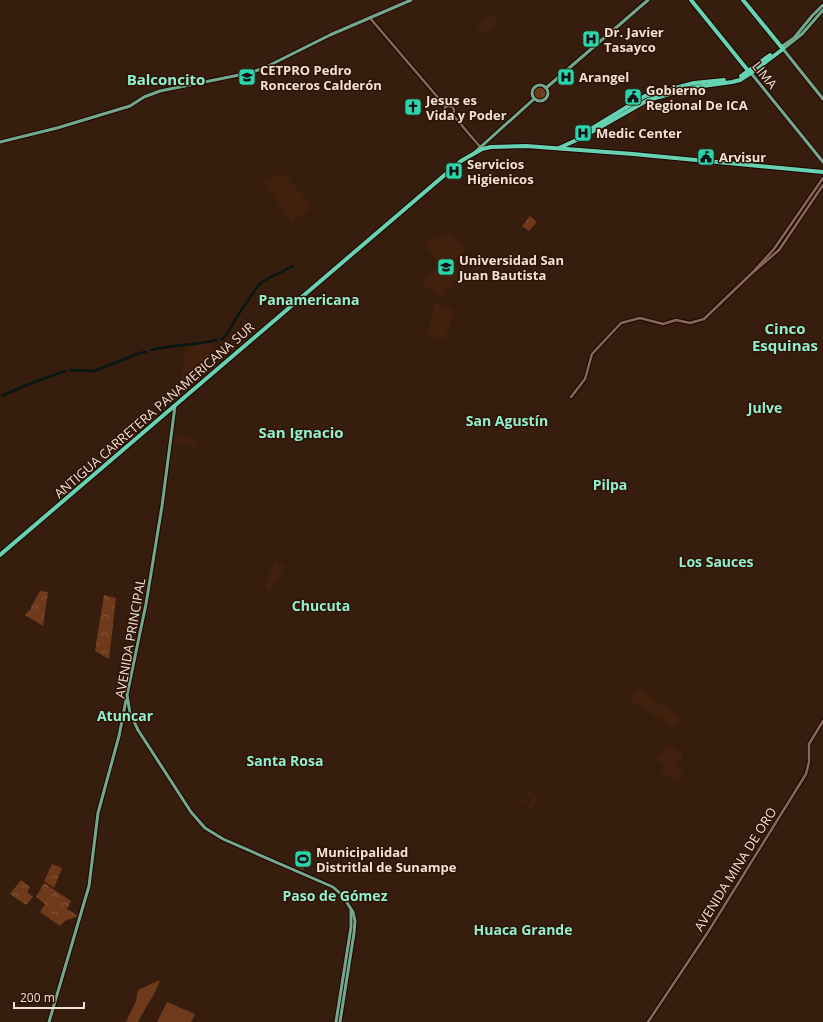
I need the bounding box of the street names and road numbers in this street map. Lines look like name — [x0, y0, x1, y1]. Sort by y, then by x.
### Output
street label: LIMA — [748, 58, 782, 93]
street label: ANTIGUA CARRETERA PANAMERICANA SUR — [50, 318, 258, 502]
street label: AVENIDA PRINCIPAL — [111, 576, 149, 699]
street label: AVENIDA MINA DE ORO — [690, 804, 780, 934]

